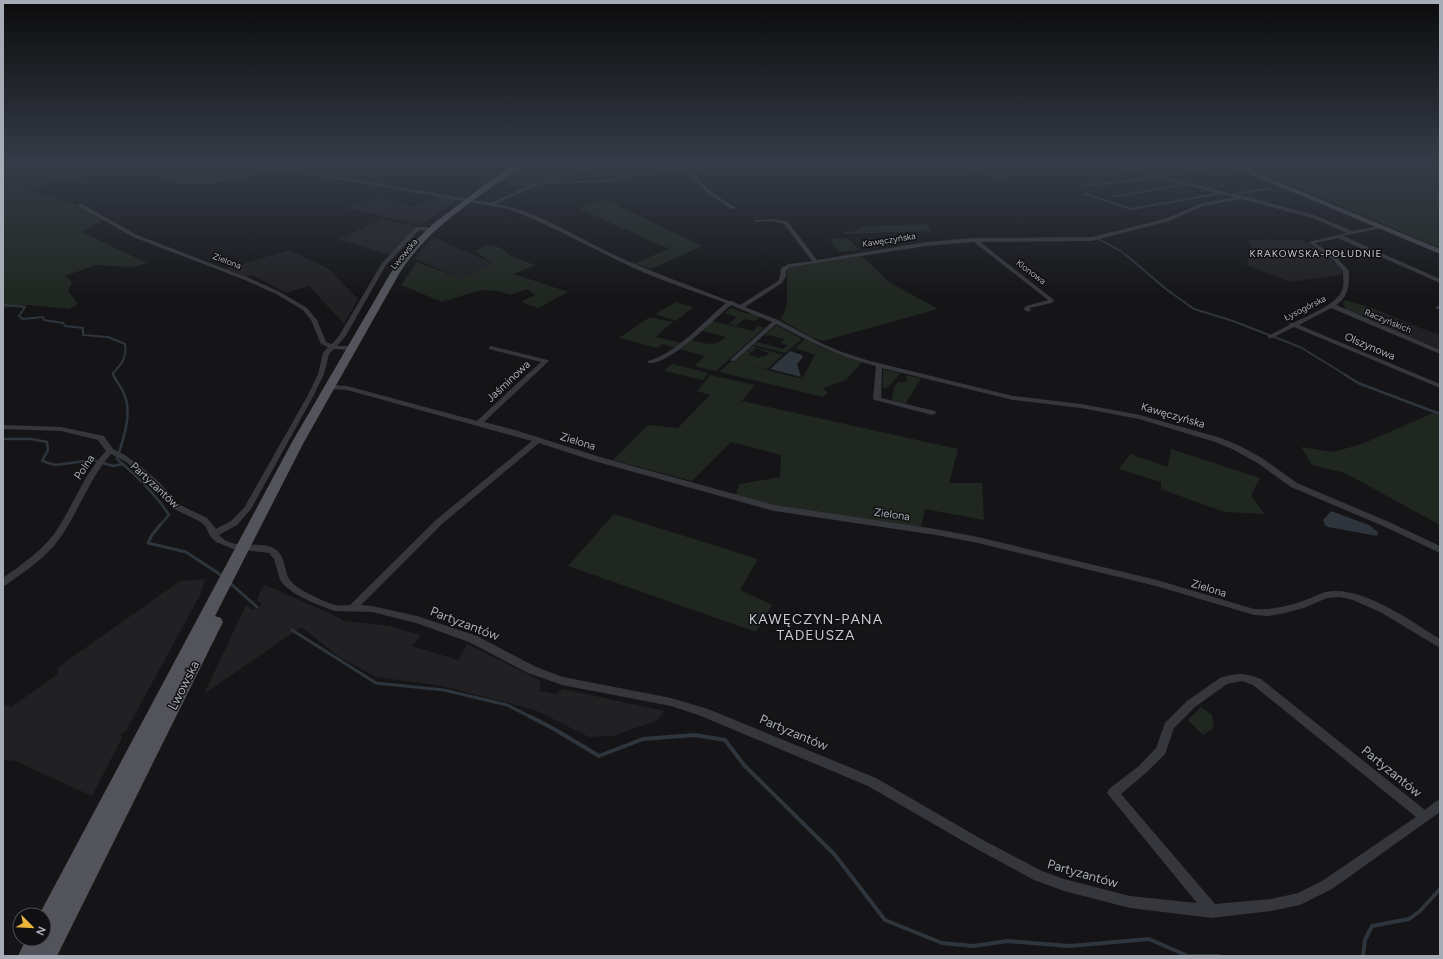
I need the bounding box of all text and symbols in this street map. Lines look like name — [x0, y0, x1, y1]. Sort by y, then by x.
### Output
street label: Kawęczyńska — [861, 230, 917, 249]
street label: Lwowska — [388, 236, 420, 271]
district label: KRAKOWSKA-POŁUDNIE — [1250, 247, 1382, 260]
street label: Zielona — [211, 250, 243, 271]
street label: Klonowa — [1014, 257, 1049, 287]
street label: Łysogórska — [1282, 292, 1328, 323]
street label: Raczyńskich — [1363, 306, 1413, 335]
street label: Olszynowa — [1343, 330, 1397, 363]
street label: Jaśminowa — [484, 358, 533, 405]
street label: Kawęczyńska — [1139, 400, 1206, 431]
street label: Zielona — [559, 430, 597, 453]
street label: Polna — [72, 453, 97, 482]
street label: Partyzantów — [128, 460, 182, 511]
street label: Zielona — [873, 506, 911, 523]
street label: Zielona — [1190, 577, 1228, 600]
street label: Partyzantów — [428, 603, 502, 644]
district label: KAWĘCZYN-PANA TADEUSZA — [749, 611, 883, 644]
street label: Lwowska — [165, 658, 202, 712]
street label: Partyzantów — [757, 711, 831, 754]
street label: Partyzantów — [1359, 743, 1425, 801]
street label: Partyzantów — [1046, 856, 1121, 891]
north arrow — [12, 907, 52, 947]
text: N — [33, 924, 48, 937]

